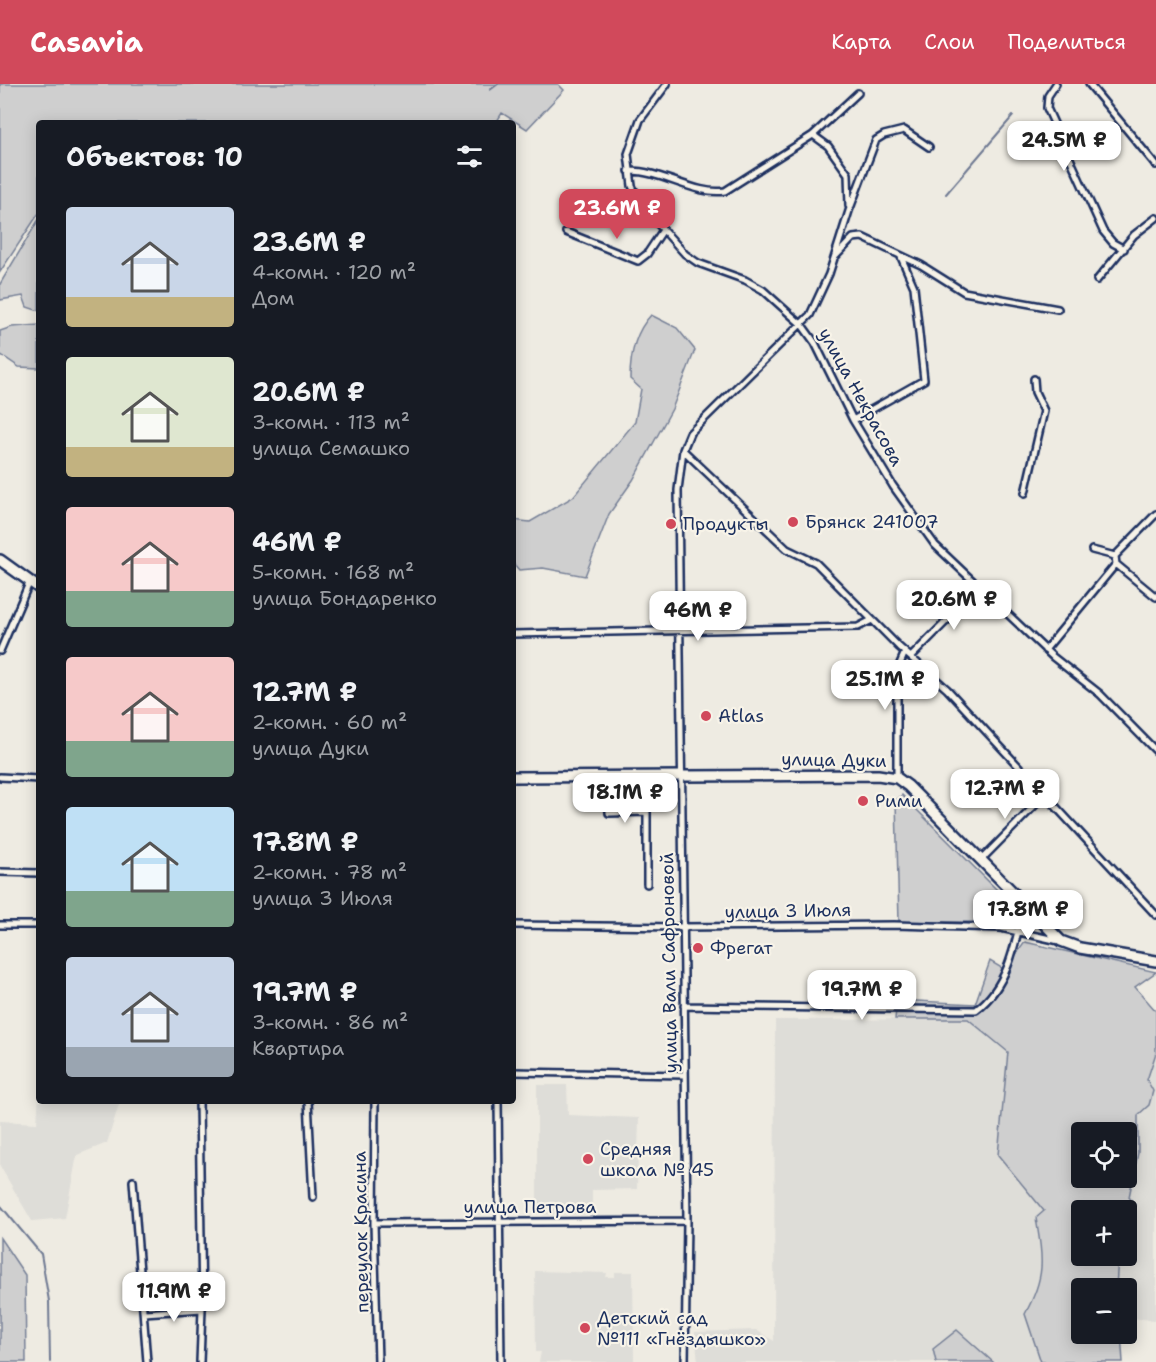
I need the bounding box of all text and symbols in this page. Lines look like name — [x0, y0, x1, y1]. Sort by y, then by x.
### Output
text: Casavia — [30, 23, 143, 61]
text: Карта — [831, 28, 891, 56]
text: Слои — [924, 28, 975, 56]
text: Поделиться — [1008, 28, 1126, 56]
pin: 24.5M ₽ — [1009, 121, 1119, 172]
text: 24.5M ₽ — [1021, 127, 1107, 153]
text: Объектов: 10 — [66, 139, 243, 174]
icon: filters — [453, 140, 486, 173]
pin: 23.6M ₽ — [562, 189, 672, 240]
text: 23.6M ₽ — [573, 195, 661, 221]
text: 23.6M ₽ — [252, 224, 366, 259]
icon: home — [114, 231, 186, 303]
text: 4-комн. · 120 m² — [252, 259, 416, 285]
text: Дом — [252, 285, 294, 311]
street label: улица Некрасова — [813, 324, 909, 470]
text: 20.6M ₽ — [252, 374, 365, 409]
icon: home — [114, 381, 186, 453]
text: 3-комн. · 113 m² — [252, 409, 410, 435]
text: улица Семашко — [252, 435, 410, 461]
place label: Брянск 241007 — [805, 510, 939, 534]
place label: Продукты — [683, 512, 769, 536]
marker: Брянск 241007 — [786, 515, 800, 529]
marker: Продукты — [664, 517, 678, 531]
text: 46M ₽ — [252, 524, 342, 559]
icon: home — [114, 531, 186, 603]
text: 5-комн. · 168 m² — [252, 559, 414, 585]
pin: 20.6M ₽ — [899, 580, 1009, 631]
text: улица Бондаренко — [252, 585, 437, 611]
text: 20.6M ₽ — [910, 586, 998, 612]
pin: 46M ₽ — [656, 591, 740, 642]
text: 46M ₽ — [663, 597, 733, 623]
pin: 25.1M ₽ — [830, 660, 940, 711]
text: 25.1M ₽ — [845, 666, 925, 692]
text: 12.7M ₽ — [252, 674, 358, 709]
icon: home — [114, 681, 186, 753]
place label: Atlas — [718, 704, 764, 728]
text: 2-комн. · 60 m² — [252, 709, 407, 735]
marker: Atlas — [699, 709, 713, 723]
text: улица Дуки — [252, 735, 369, 761]
street label: улица Дуки — [781, 747, 887, 773]
pin: 12.7M ₽ — [950, 769, 1060, 820]
pin: 18.1M ₽ — [570, 773, 680, 824]
text: 12.7M ₽ — [964, 775, 1046, 801]
text: 18.1M ₽ — [587, 779, 663, 805]
place label: Рими — [875, 789, 923, 813]
marker: Рими — [856, 794, 870, 808]
text: 17.8M ₽ — [252, 824, 359, 859]
icon: home — [114, 831, 186, 903]
street label: улица Вали Сафроновой — [655, 852, 683, 1074]
text: 2-комн. · 78 m² — [252, 859, 407, 885]
text: улица 3 Июля — [252, 885, 393, 911]
pin: 17.8M ₽ — [973, 890, 1083, 941]
text: 17.8M ₽ — [987, 896, 1069, 922]
street label: улица 3 Июля — [724, 898, 852, 924]
place label: Фрегат — [710, 936, 774, 960]
marker: Фрегат — [691, 941, 705, 955]
pin: 19.7M ₽ — [807, 970, 917, 1021]
text: 19.7M ₽ — [252, 974, 358, 1009]
text: 19.7M ₽ — [821, 976, 903, 1002]
icon: home — [114, 981, 186, 1053]
text: 3-комн. · 86 m² — [252, 1009, 408, 1035]
text: Квартира — [252, 1035, 344, 1061]
map controls — [1071, 1122, 1137, 1344]
button: locate — [1071, 1122, 1137, 1188]
place label: Средняя школа № 45 — [600, 1137, 714, 1182]
street label: переулок Красина — [348, 1151, 374, 1313]
marker: Средняя школа № 45 — [581, 1152, 595, 1166]
street label: улица Петрова — [464, 1195, 596, 1219]
button: + — [1071, 1200, 1137, 1266]
pin: 11.9M ₽ — [119, 1272, 229, 1323]
text: 11.9M ₽ — [136, 1278, 212, 1304]
button: − — [1071, 1278, 1137, 1344]
place label: Детский сад №111 «Гнёздышко» — [597, 1306, 766, 1351]
marker: Детский сад №111 «Гнёздышко» — [578, 1321, 592, 1335]

